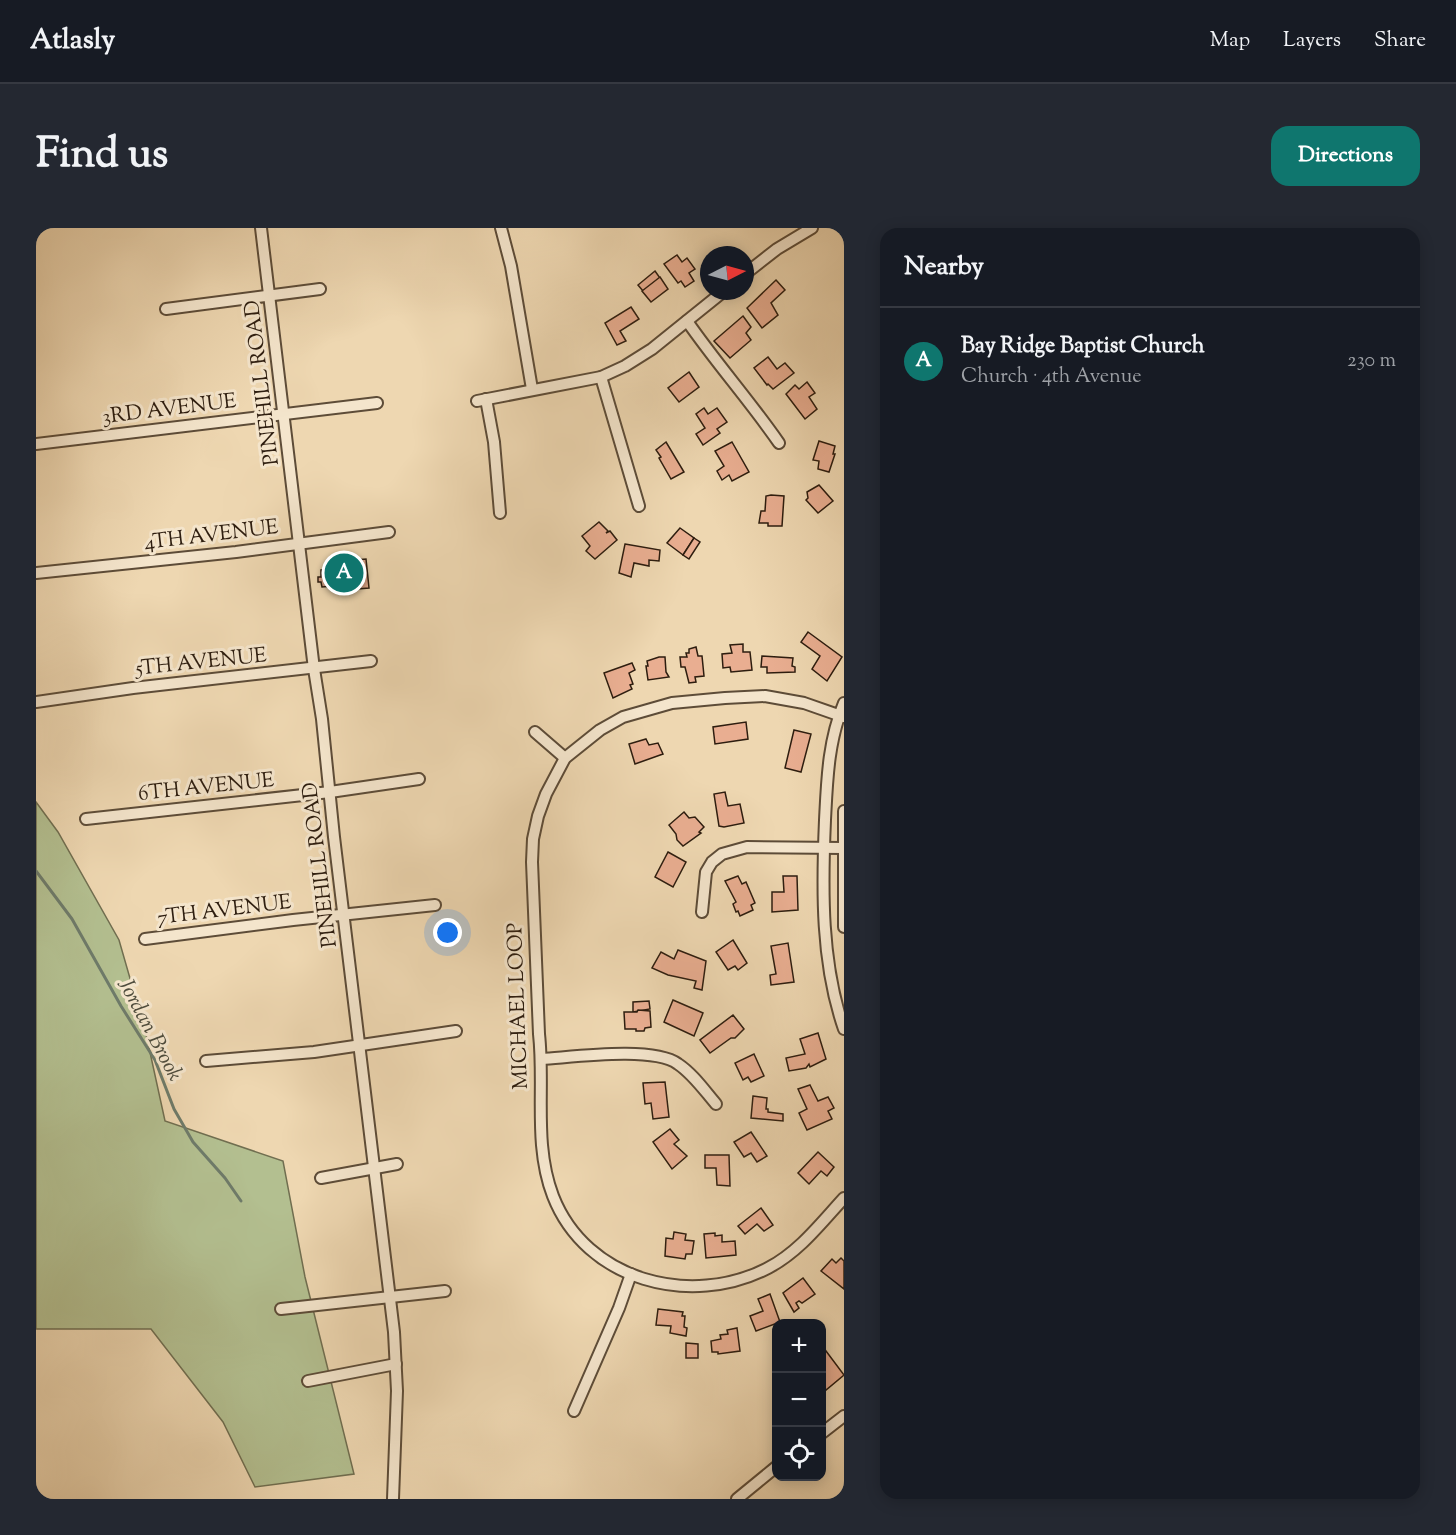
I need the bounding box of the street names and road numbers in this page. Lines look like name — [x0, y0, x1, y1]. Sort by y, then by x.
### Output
street label: PINEHILL ROAD — [238, 298, 288, 467]
street label: 3RD AVENUE — [100, 387, 238, 433]
street label: 4TH AVENUE — [142, 513, 280, 559]
street label: 5TH AVENUE — [133, 641, 268, 685]
street label: 6TH AVENUE — [137, 766, 276, 810]
street label: PINEHILL ROAD — [296, 780, 346, 949]
street label: 7TH AVENUE — [156, 888, 293, 934]
street label: MICHAEL LOOP — [501, 922, 537, 1090]

